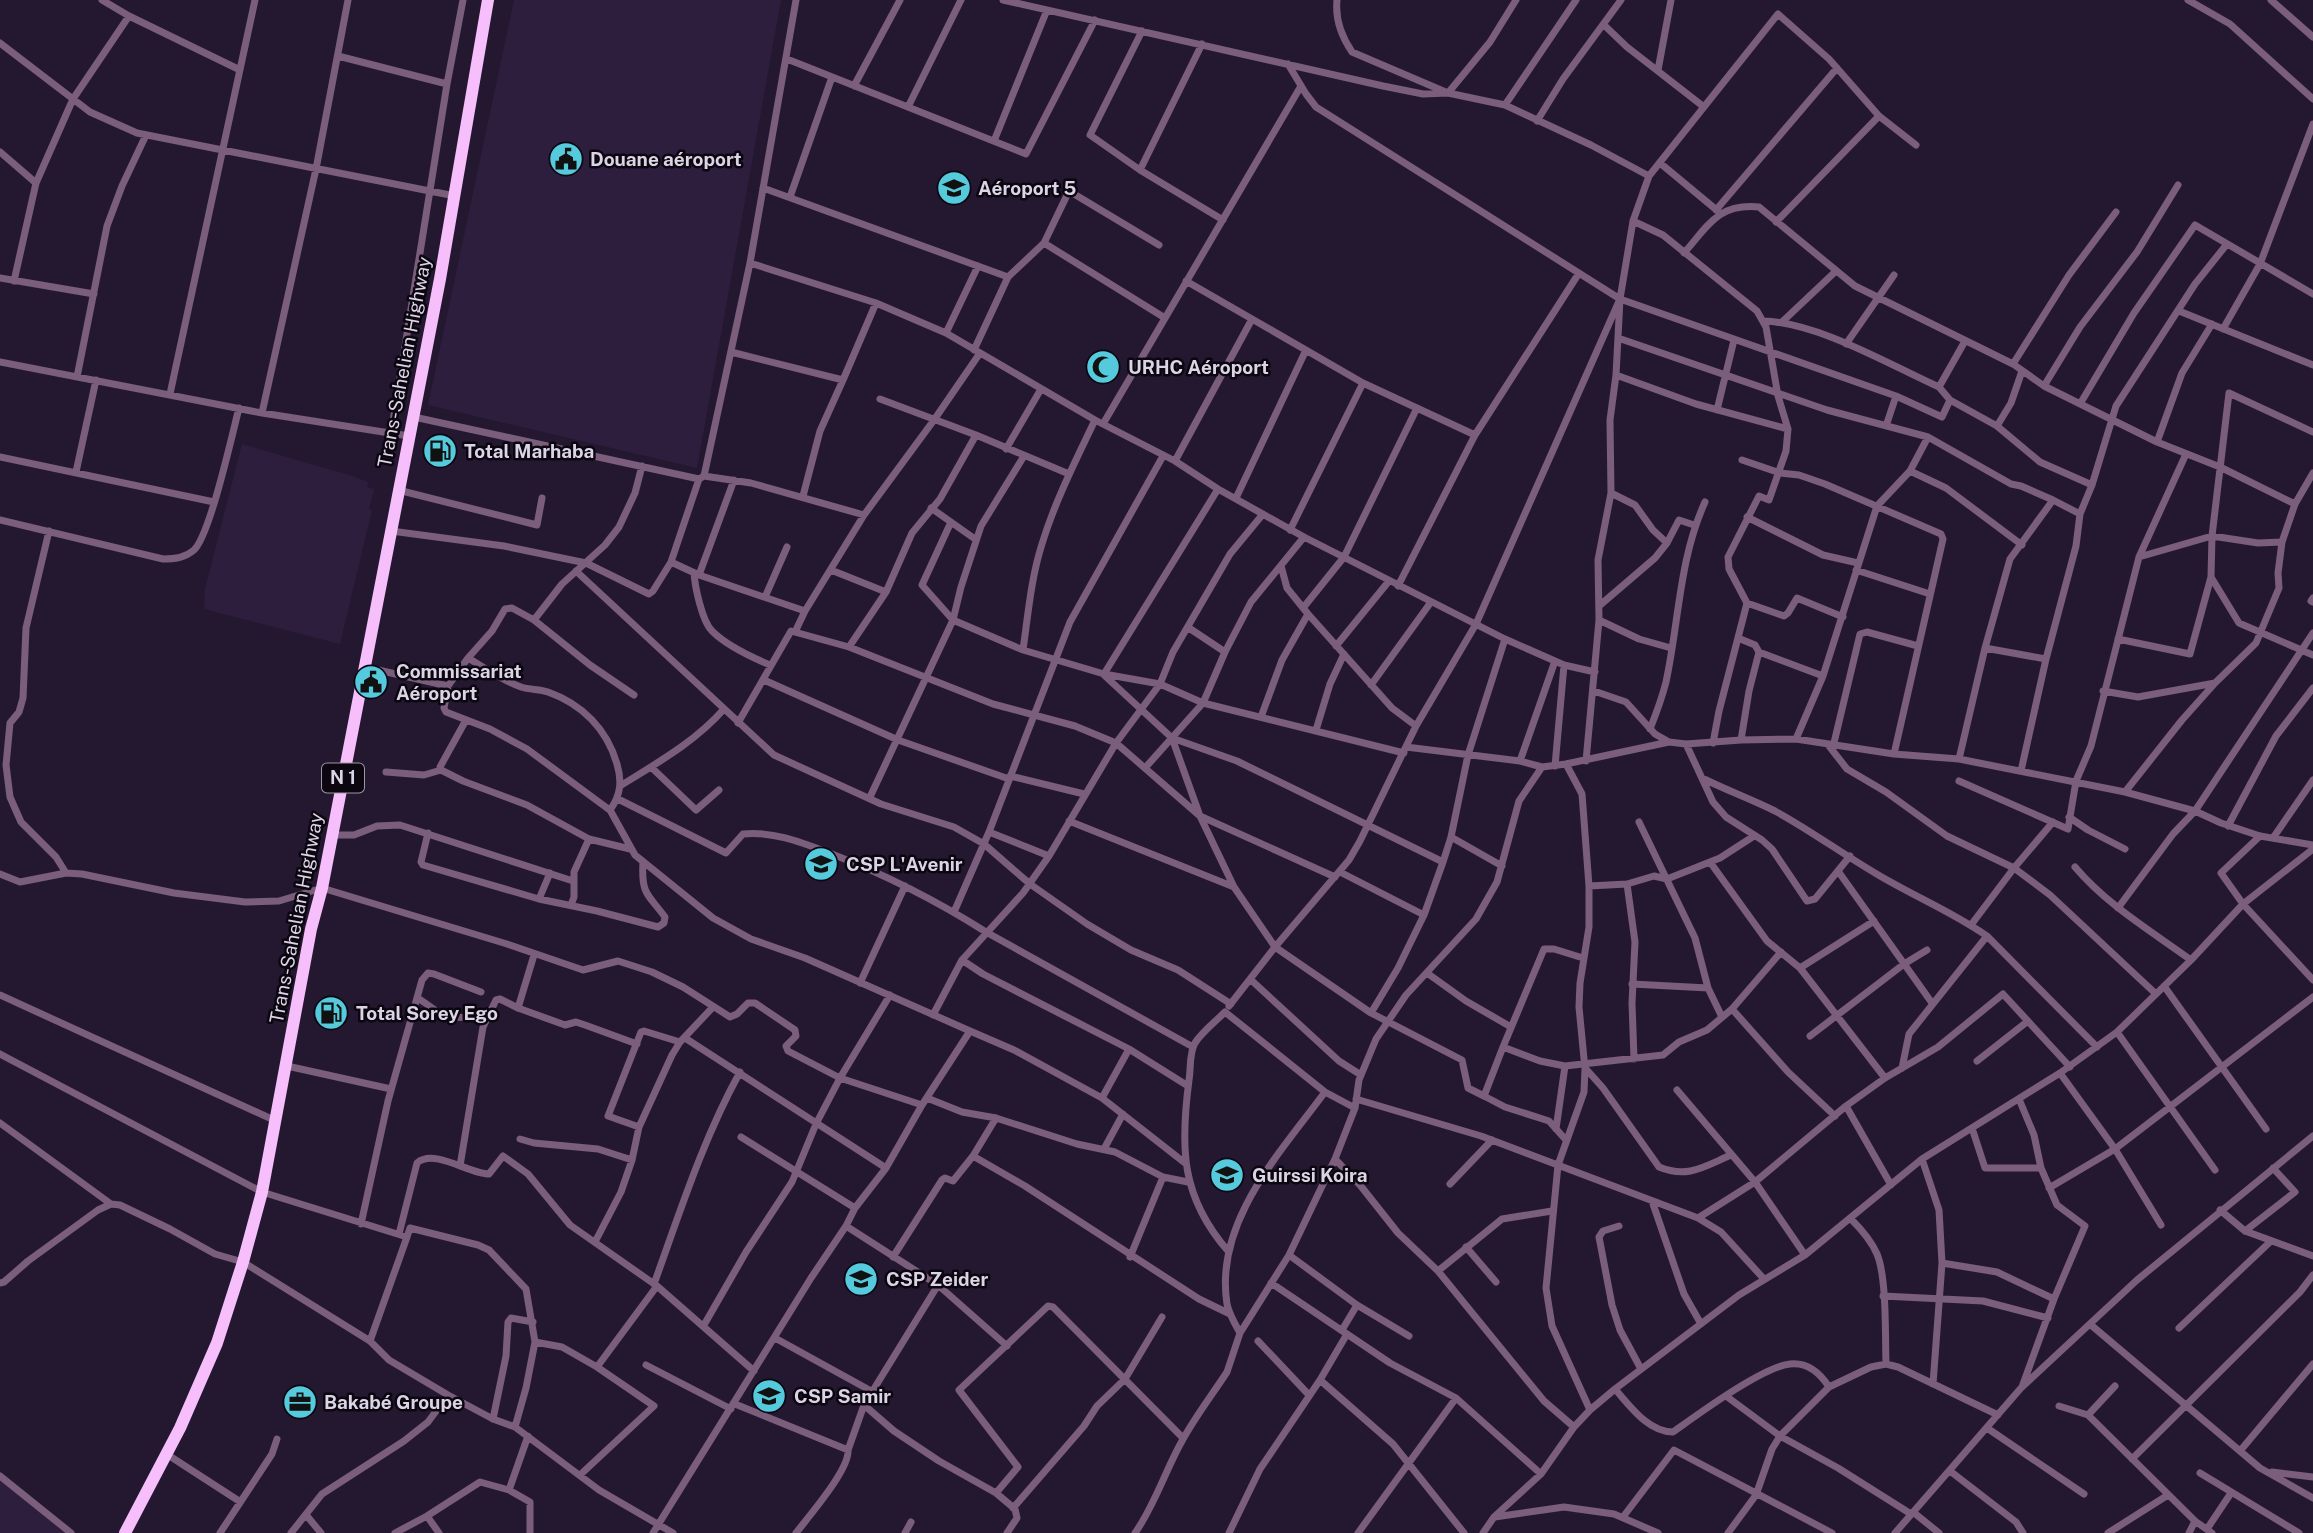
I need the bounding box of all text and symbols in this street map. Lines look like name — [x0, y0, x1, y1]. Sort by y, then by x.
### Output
public building icon: Douane aéroport — [547, 140, 585, 178]
place label: Douane aéroport — [590, 148, 742, 170]
school or university icon: Aéroport 5 — [935, 169, 973, 207]
place label: Aéroport 5 — [978, 177, 1076, 199]
street label: Trans-Sahelian Highway — [373, 255, 435, 469]
mosque icon: URHC Aéroport — [1084, 348, 1122, 386]
place label: URHC Aéroport — [1128, 356, 1269, 378]
fuel station icon: Total Marhaba — [421, 432, 459, 470]
place label: Total Marhaba — [464, 440, 594, 462]
place label: Commissariat Aéroport — [396, 660, 522, 704]
public building icon: Commissariat Aéroport — [352, 663, 390, 701]
road number: N 1 — [322, 764, 364, 792]
street label: Trans-Sahelian Highway — [265, 811, 327, 1025]
school or university icon: CSP L'Avenir — [802, 845, 840, 883]
place label: CSP L'Avenir — [846, 853, 963, 875]
fuel station icon: Total Sorey Ego — [312, 994, 350, 1032]
place label: Total Sorey Ego — [356, 1002, 498, 1024]
school or university icon: Guirssi Koira — [1208, 1156, 1246, 1194]
place label: Guirssi Koira — [1252, 1164, 1368, 1186]
school or university icon: CSP Zeider — [842, 1260, 880, 1298]
place label: CSP Zeider — [886, 1268, 989, 1290]
school or university icon: CSP Samir — [750, 1377, 788, 1415]
office icon: Bakabé Groupe — [281, 1383, 319, 1421]
place label: CSP Samir — [794, 1385, 891, 1407]
place label: Bakabé Groupe — [324, 1391, 463, 1413]

